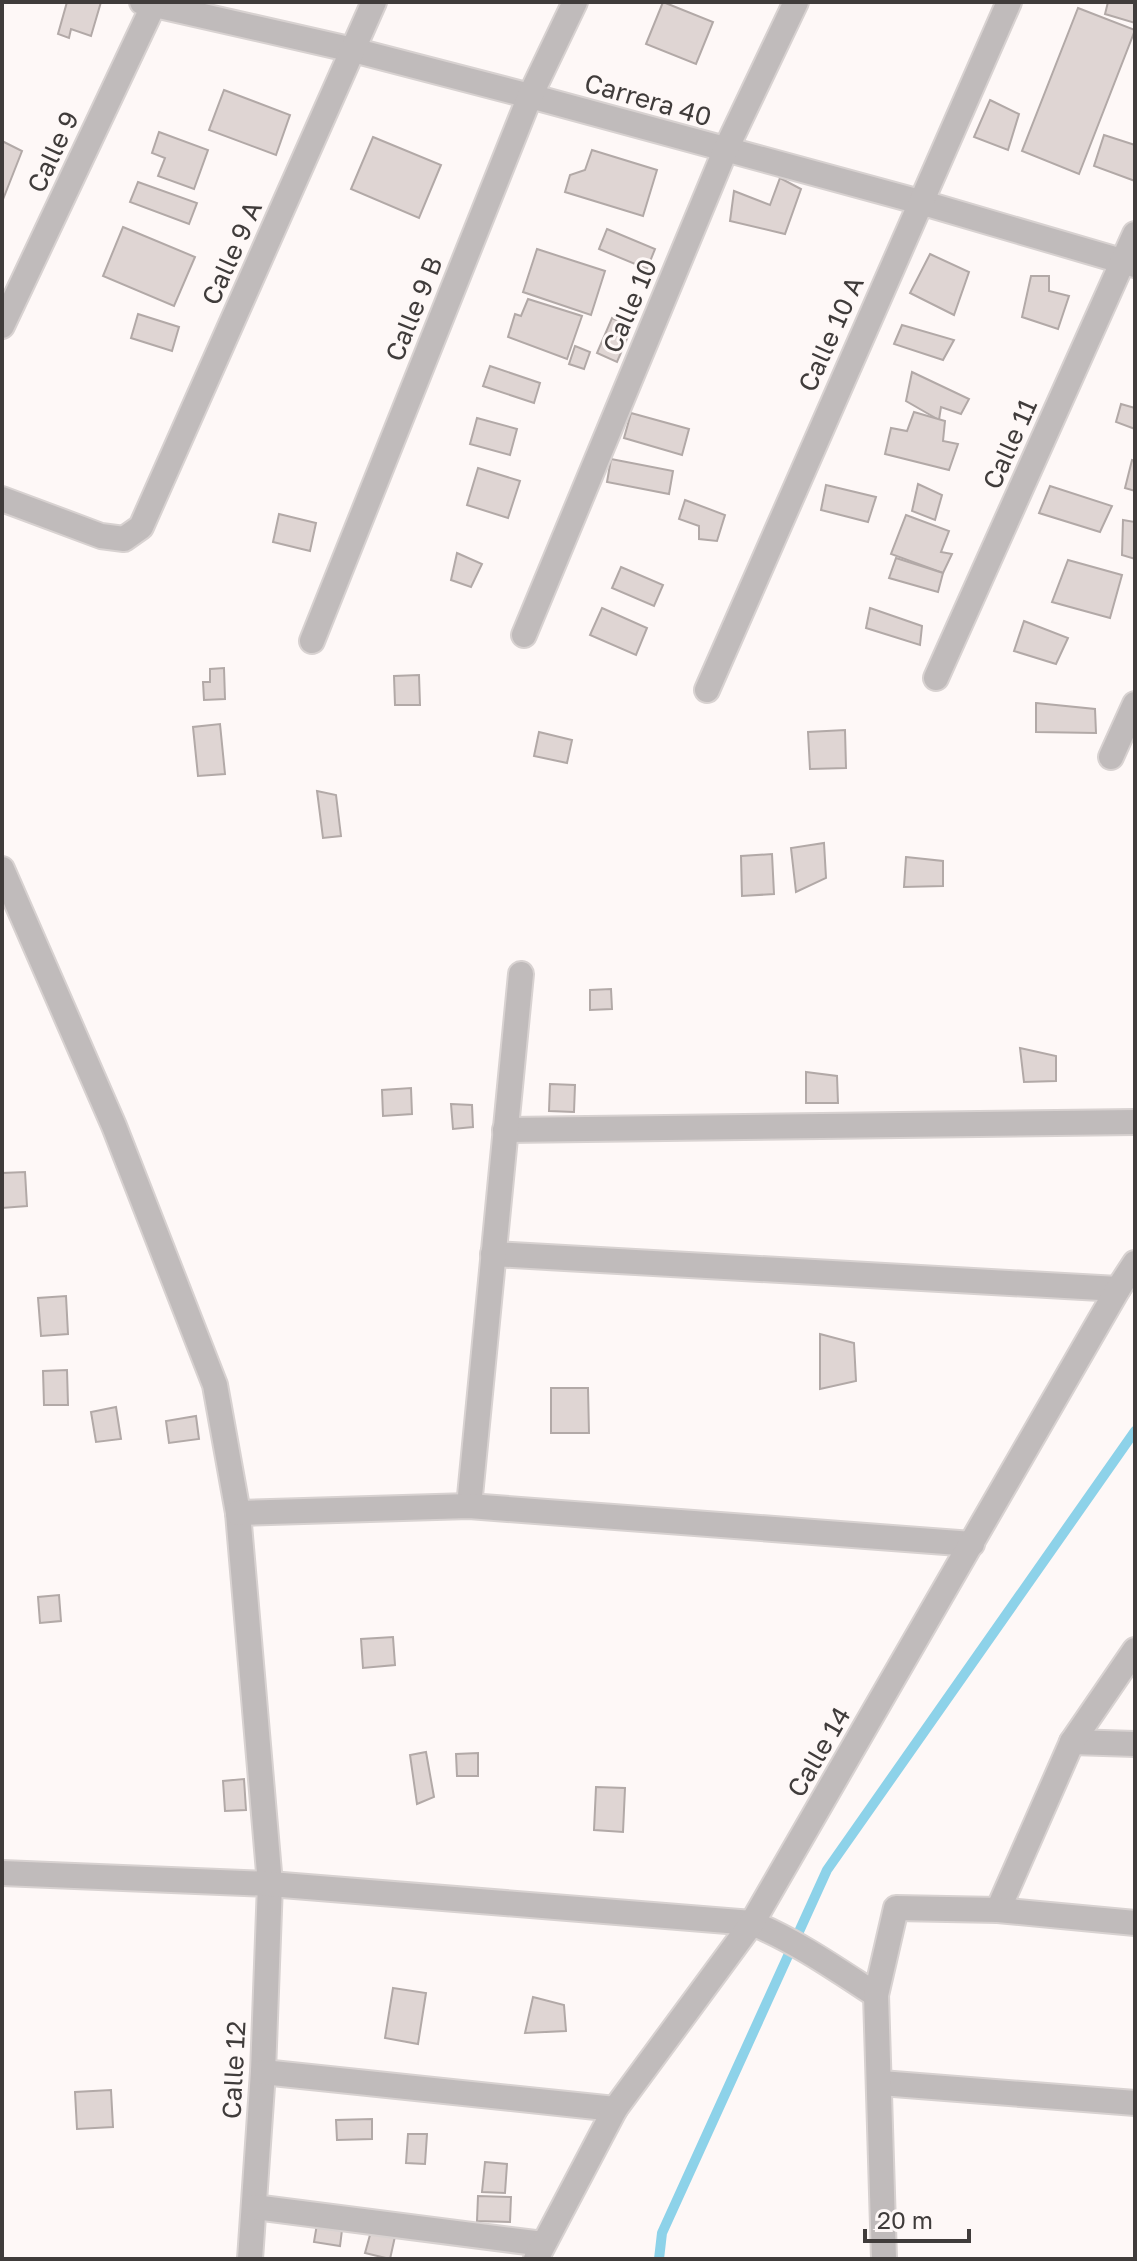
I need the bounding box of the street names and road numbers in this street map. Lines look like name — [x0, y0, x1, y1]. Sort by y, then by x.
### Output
street label: Carrera 40 — [581, 67, 715, 132]
street label: Calle 9 — [20, 106, 85, 197]
street label: Calle 9 A — [195, 196, 268, 309]
street label: Calle 9 B — [379, 252, 449, 366]
street label: Calle 10 — [596, 254, 663, 357]
street label: Calle 10 A — [791, 271, 870, 396]
street label: Calle 11 — [976, 394, 1043, 494]
street label: Calle 14 — [780, 1701, 857, 1802]
street label: Calle 12 — [215, 2020, 252, 2120]

